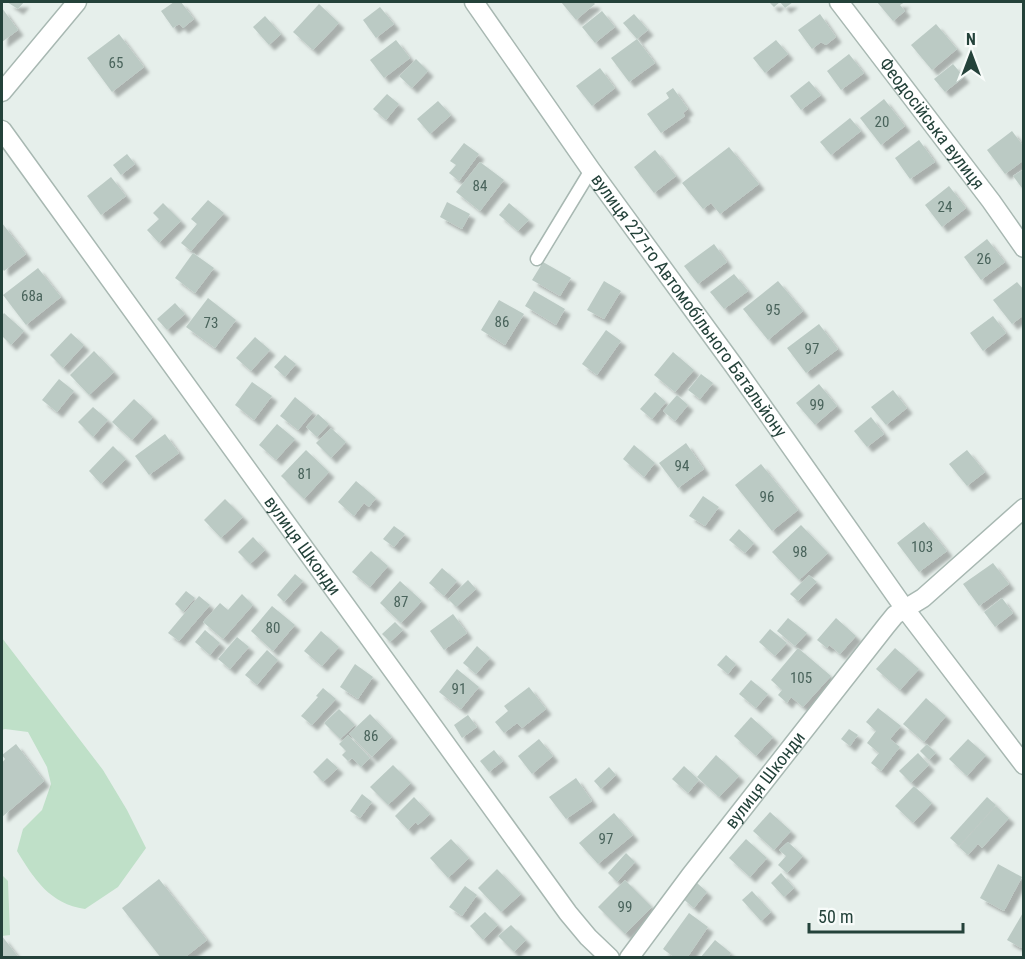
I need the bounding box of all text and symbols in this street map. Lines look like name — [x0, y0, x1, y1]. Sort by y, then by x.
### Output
north arrow — [941, 24, 1001, 84]
text: N — [966, 30, 976, 49]
street label: Феодосійська вулиця — [875, 53, 989, 193]
house number: 65 — [109, 54, 123, 72]
house number: 20 — [875, 113, 889, 131]
street label: вулиця 227-го Автомобільного Батальйону — [587, 169, 792, 441]
house number: 84 — [473, 177, 487, 195]
house number: 24 — [938, 198, 952, 216]
house number: 26 — [977, 250, 991, 268]
house number: 68а — [21, 287, 43, 305]
house number: 95 — [766, 301, 780, 319]
house number: 86 — [495, 313, 509, 331]
house number: 73 — [204, 314, 218, 332]
house number: 97 — [805, 340, 819, 358]
house number: 99 — [810, 396, 824, 414]
house number: 94 — [675, 457, 689, 475]
house number: 81 — [298, 465, 312, 483]
house number: 96 — [760, 488, 774, 506]
street label: вулиця Шконди — [260, 492, 346, 599]
house number: 103 — [911, 538, 933, 556]
house number: 98 — [793, 543, 807, 561]
house number: 87 — [394, 593, 408, 611]
house number: 80 — [266, 619, 280, 637]
house number: 105 — [790, 669, 812, 687]
house number: 91 — [452, 680, 466, 698]
house number: 86 — [364, 727, 378, 745]
street label: вулиця Шконди — [720, 727, 809, 832]
house number: 97 — [599, 830, 613, 848]
scale bar — [809, 896, 964, 934]
house number: 99 — [618, 898, 632, 916]
text: 50 m — [818, 906, 853, 927]

